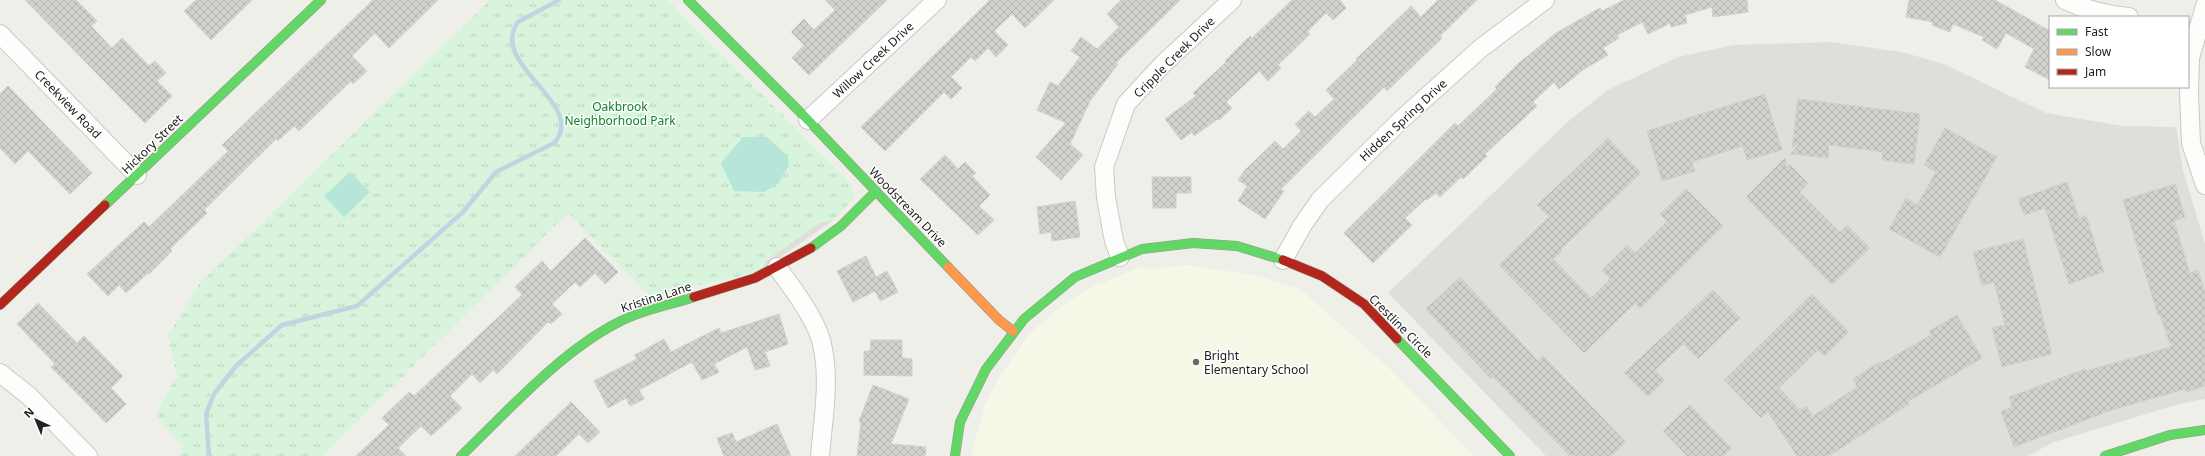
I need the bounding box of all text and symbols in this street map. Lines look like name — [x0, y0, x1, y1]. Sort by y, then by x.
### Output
street label: Cripple Creek Drive — [1130, 12, 1219, 101]
legend — [2049, 16, 2189, 88]
street label: Willow Creek Drive — [829, 18, 917, 102]
text: Fast — [2085, 23, 2109, 40]
text: Slow — [2085, 43, 2112, 60]
text: Jam — [2084, 63, 2106, 80]
street label: Creekview Road — [31, 66, 105, 142]
street label: Hidden Spring Drive — [1356, 75, 1451, 165]
park label: Oakbrook Neighborhood Park — [564, 98, 676, 129]
street label: Hickory Street — [118, 110, 187, 178]
street label: Woodstream Drive — [865, 163, 951, 251]
street label: Kristina Lane — [619, 278, 694, 316]
street label: Crestline Circle — [1365, 290, 1437, 362]
place label: Bright Elementary School — [1204, 347, 1309, 378]
marker: Bright Elementary School — [1191, 357, 1201, 367]
north arrow — [16, 400, 56, 440]
text: N — [20, 404, 37, 421]

